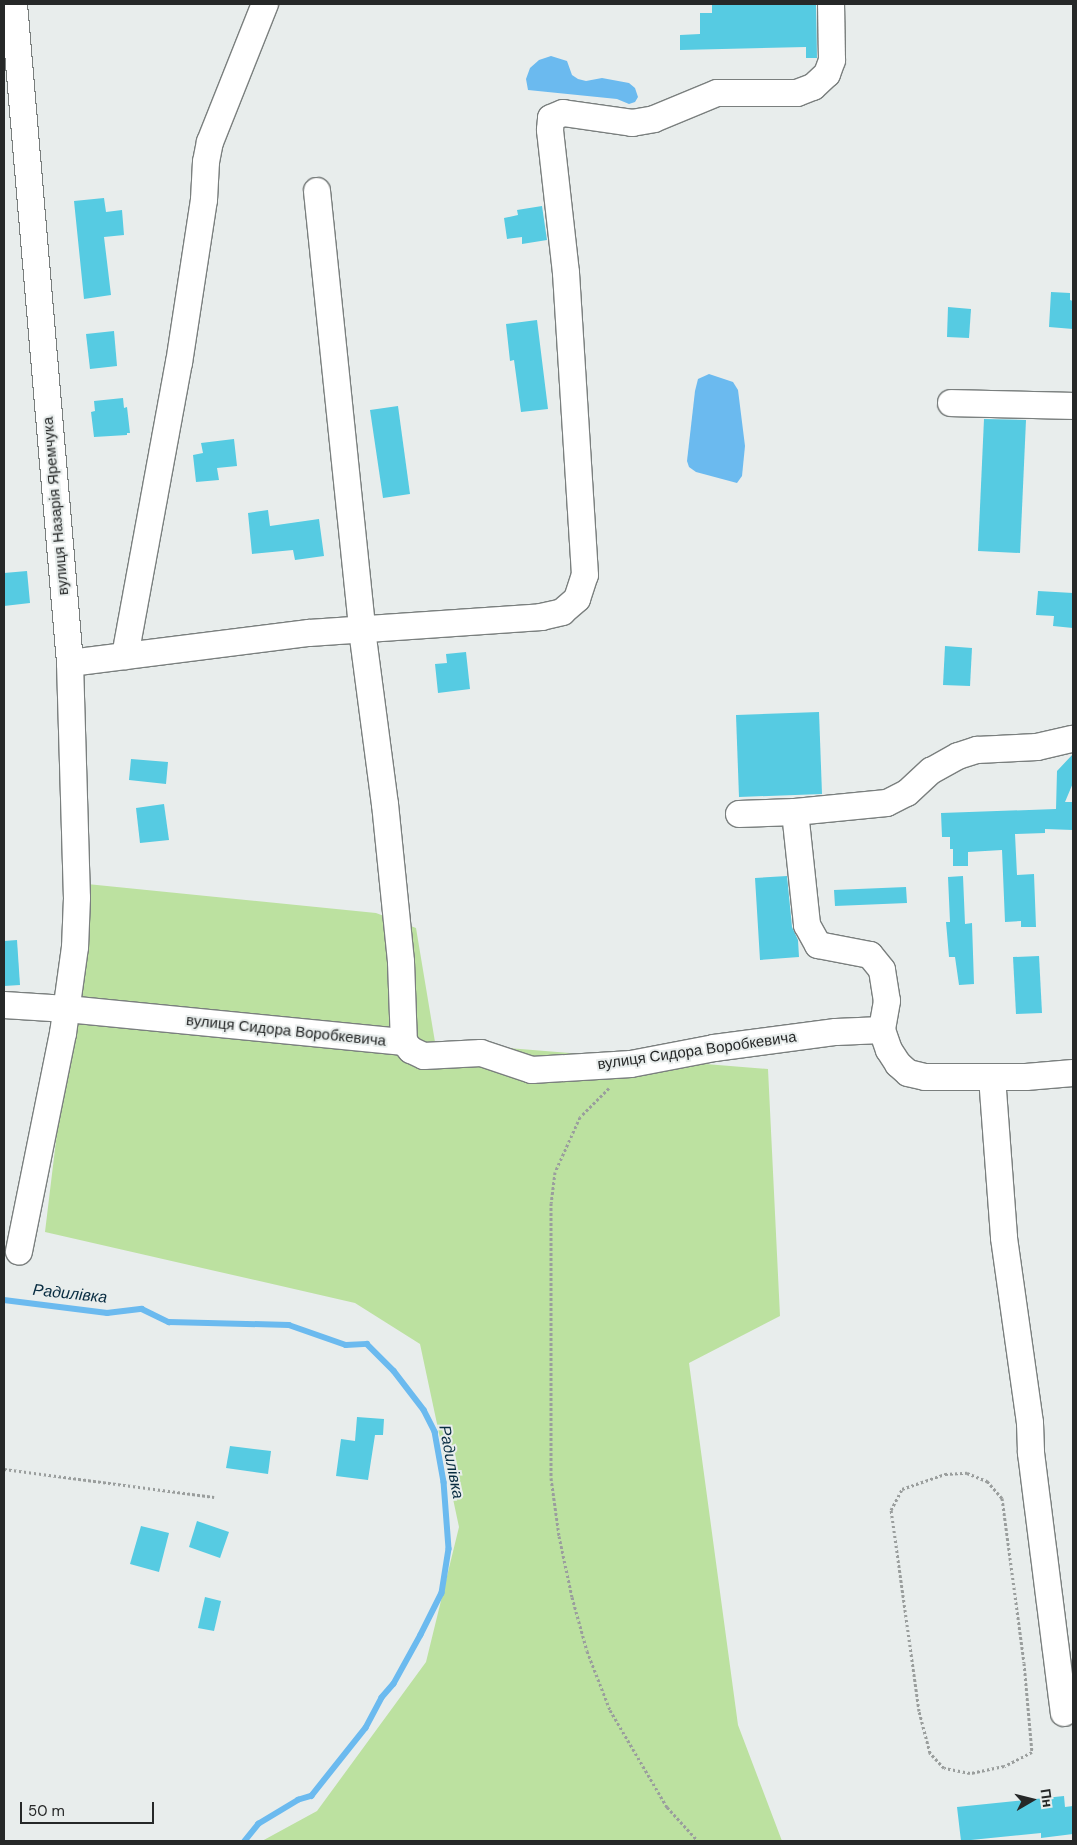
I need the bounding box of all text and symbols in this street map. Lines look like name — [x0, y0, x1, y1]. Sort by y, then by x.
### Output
street label: вулиця Назарія Яремчука — [39, 416, 73, 596]
street label: вулиця Сидора Воробкевича — [185, 1012, 387, 1050]
street label: вулиця Сидора Воробкевича — [596, 1028, 798, 1074]
water label: Радилівка — [32, 1281, 108, 1307]
water label: Радилівка — [434, 1424, 468, 1500]
north arrow — [1007, 1775, 1057, 1825]
text: Пн — [1037, 1787, 1057, 1808]
scale bar — [22, 1792, 156, 1824]
text: 50 m — [28, 1801, 65, 1821]

